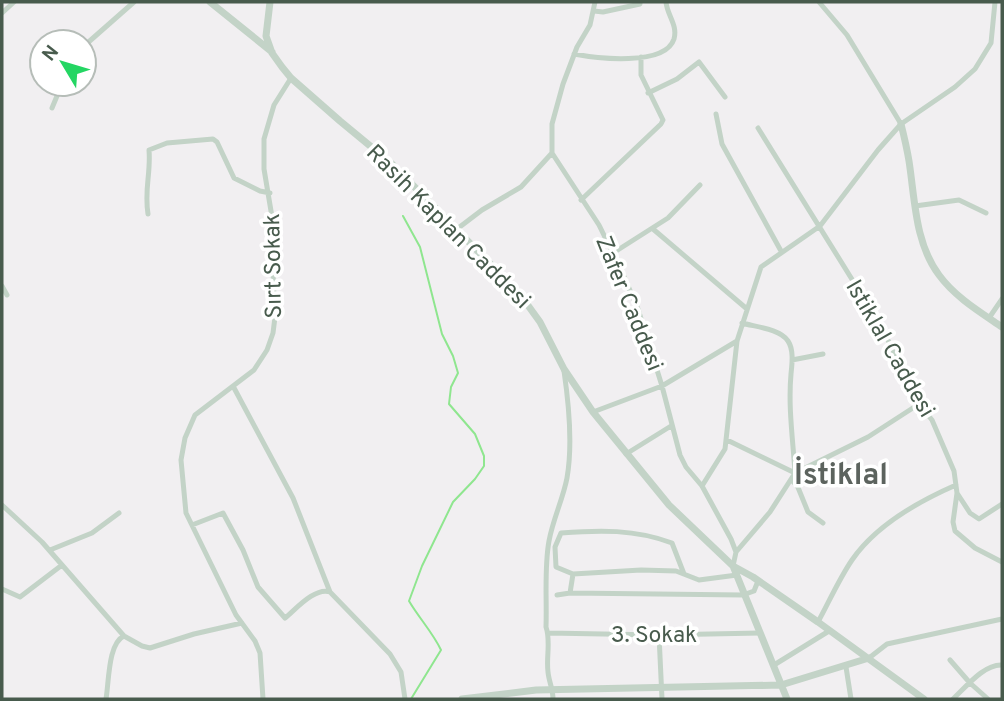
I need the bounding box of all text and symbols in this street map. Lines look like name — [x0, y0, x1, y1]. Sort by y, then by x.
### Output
north arrow — [28, 28, 98, 98]
text: N — [38, 41, 65, 67]
street label: Rasih Kaplan Caddesi — [359, 139, 536, 316]
street label: Sırt Sokak — [259, 213, 290, 319]
street label: Zafer Caddesi — [587, 232, 668, 376]
street label: Istiklal Caddesi — [838, 275, 940, 423]
district label: İstiklal — [794, 456, 888, 495]
street label: 3. Sokak — [611, 622, 697, 651]

